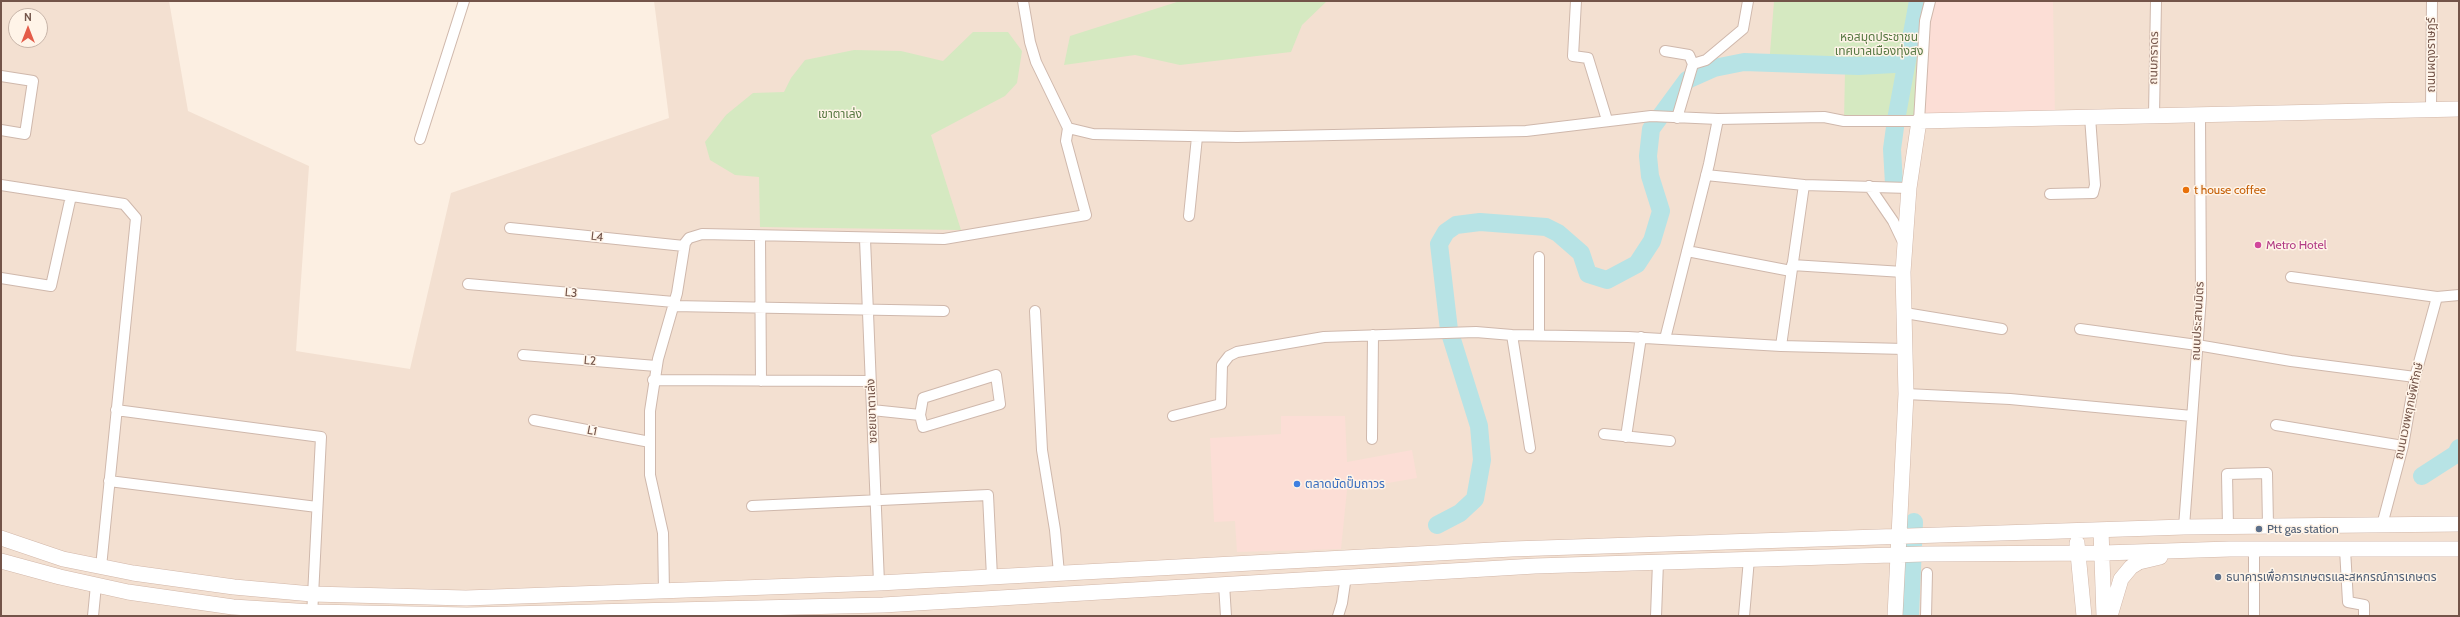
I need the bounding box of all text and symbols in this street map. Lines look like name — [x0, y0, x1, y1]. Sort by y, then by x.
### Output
north arrow — [8, 8, 48, 48]
text: N — [24, 10, 32, 24]
street label: ถนนผดุงราษฎร์ — [2424, 17, 2438, 93]
park label: หอสมุดประชาชน เทศบาลเมืองทุ่งสง — [1835, 30, 1923, 58]
street label: ถนนภราดร — [2146, 31, 2162, 85]
park label: เขาตาเล่ง — [818, 107, 862, 121]
place label: t house coffee — [2194, 183, 2266, 197]
marker: t house coffee — [2181, 185, 2191, 195]
street label: L4 — [590, 229, 604, 245]
place label: Metro Hotel — [2266, 238, 2327, 252]
marker: Metro Hotel — [2253, 240, 2263, 250]
street label: ถนนประสานมิตร — [2189, 281, 2207, 361]
street label: L3 — [564, 285, 578, 301]
street label: L2 — [583, 353, 597, 369]
street label: ถนนเวชพฤกษ์พิทักษ์ — [2392, 361, 2426, 461]
street label: ซอยเขาตาเล่ง — [864, 378, 880, 444]
street label: L1 — [586, 423, 598, 439]
place label: ตลาดนัดปั๊มถาวร — [1305, 477, 1385, 491]
marker: ตลาดนัดปั๊มถาวร — [1292, 479, 1302, 489]
place label: Ptt gas station — [2267, 522, 2339, 536]
marker: Ptt gas station — [2254, 524, 2264, 534]
place label: ธนาคารเพื่อการเกษตรและสหกรณ์การเกษตร — [2226, 570, 2437, 584]
marker: ธนาคารเพื่อการเกษตรและสหกรณ์การเกษตร — [2213, 572, 2223, 582]

